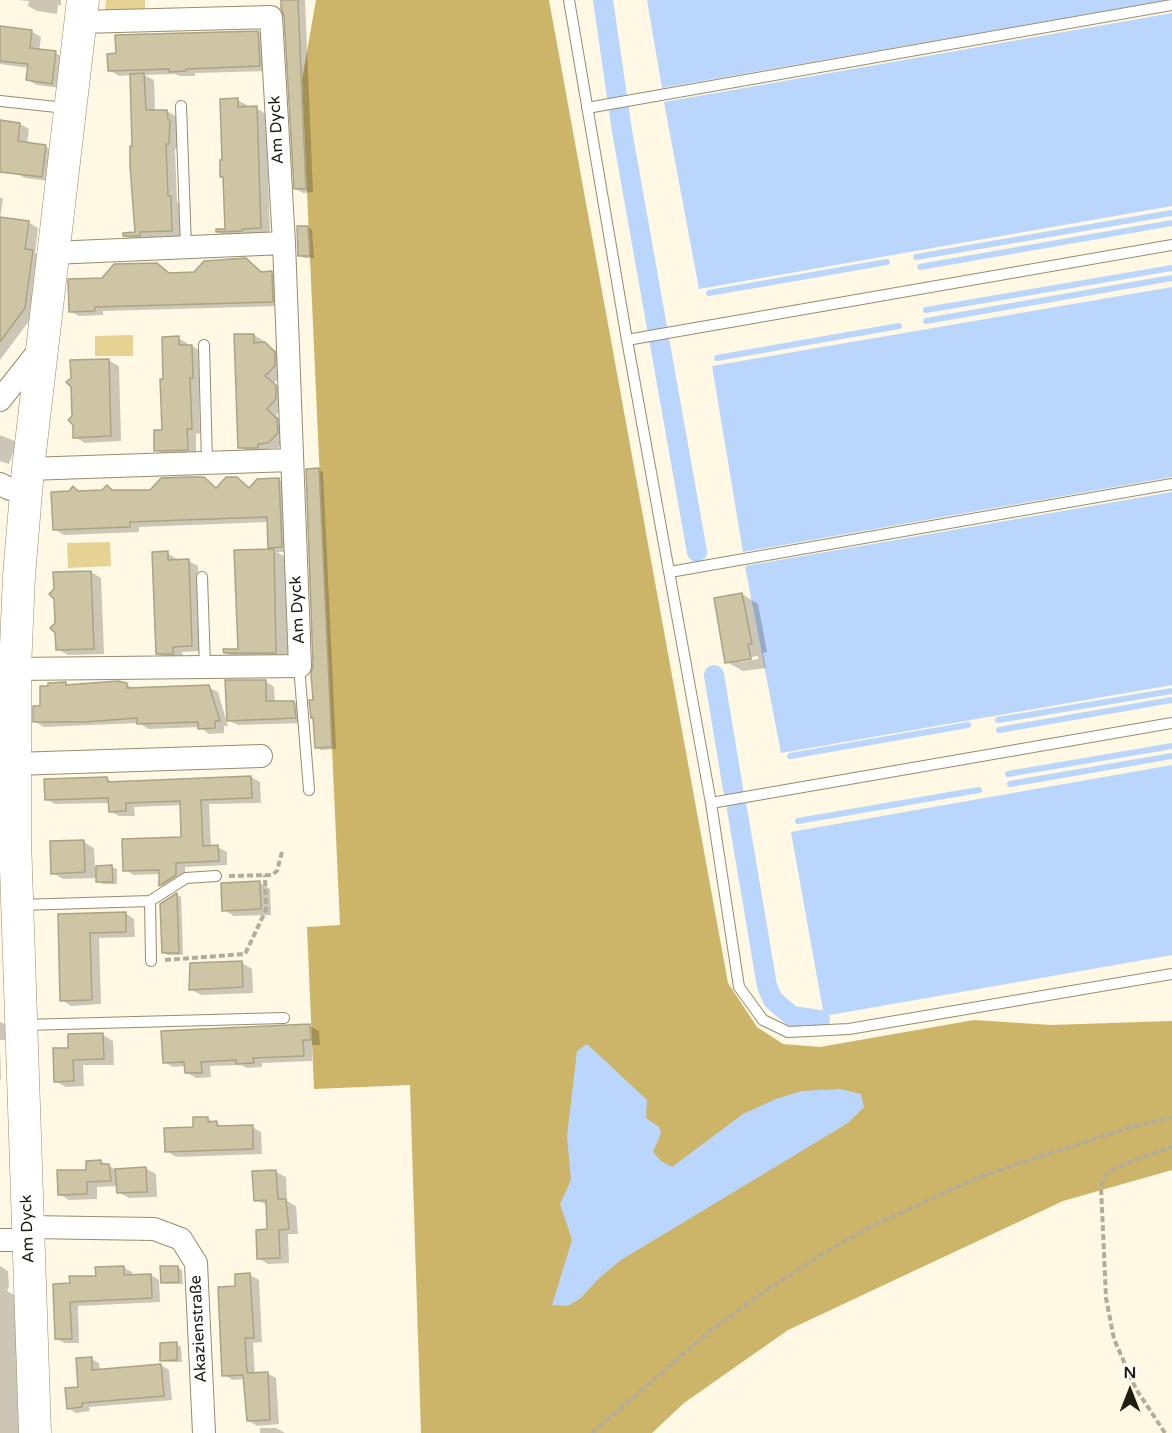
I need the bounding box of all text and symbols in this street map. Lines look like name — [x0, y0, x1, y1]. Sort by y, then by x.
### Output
street label: Am Dyck — [266, 95, 288, 165]
street label: Am Dyck — [287, 575, 309, 645]
street label: Am Dyck — [17, 1194, 39, 1264]
street label: Akazienstraße — [187, 1275, 211, 1383]
north arrow — [1100, 1361, 1160, 1421]
text: N — [1124, 1363, 1136, 1383]

